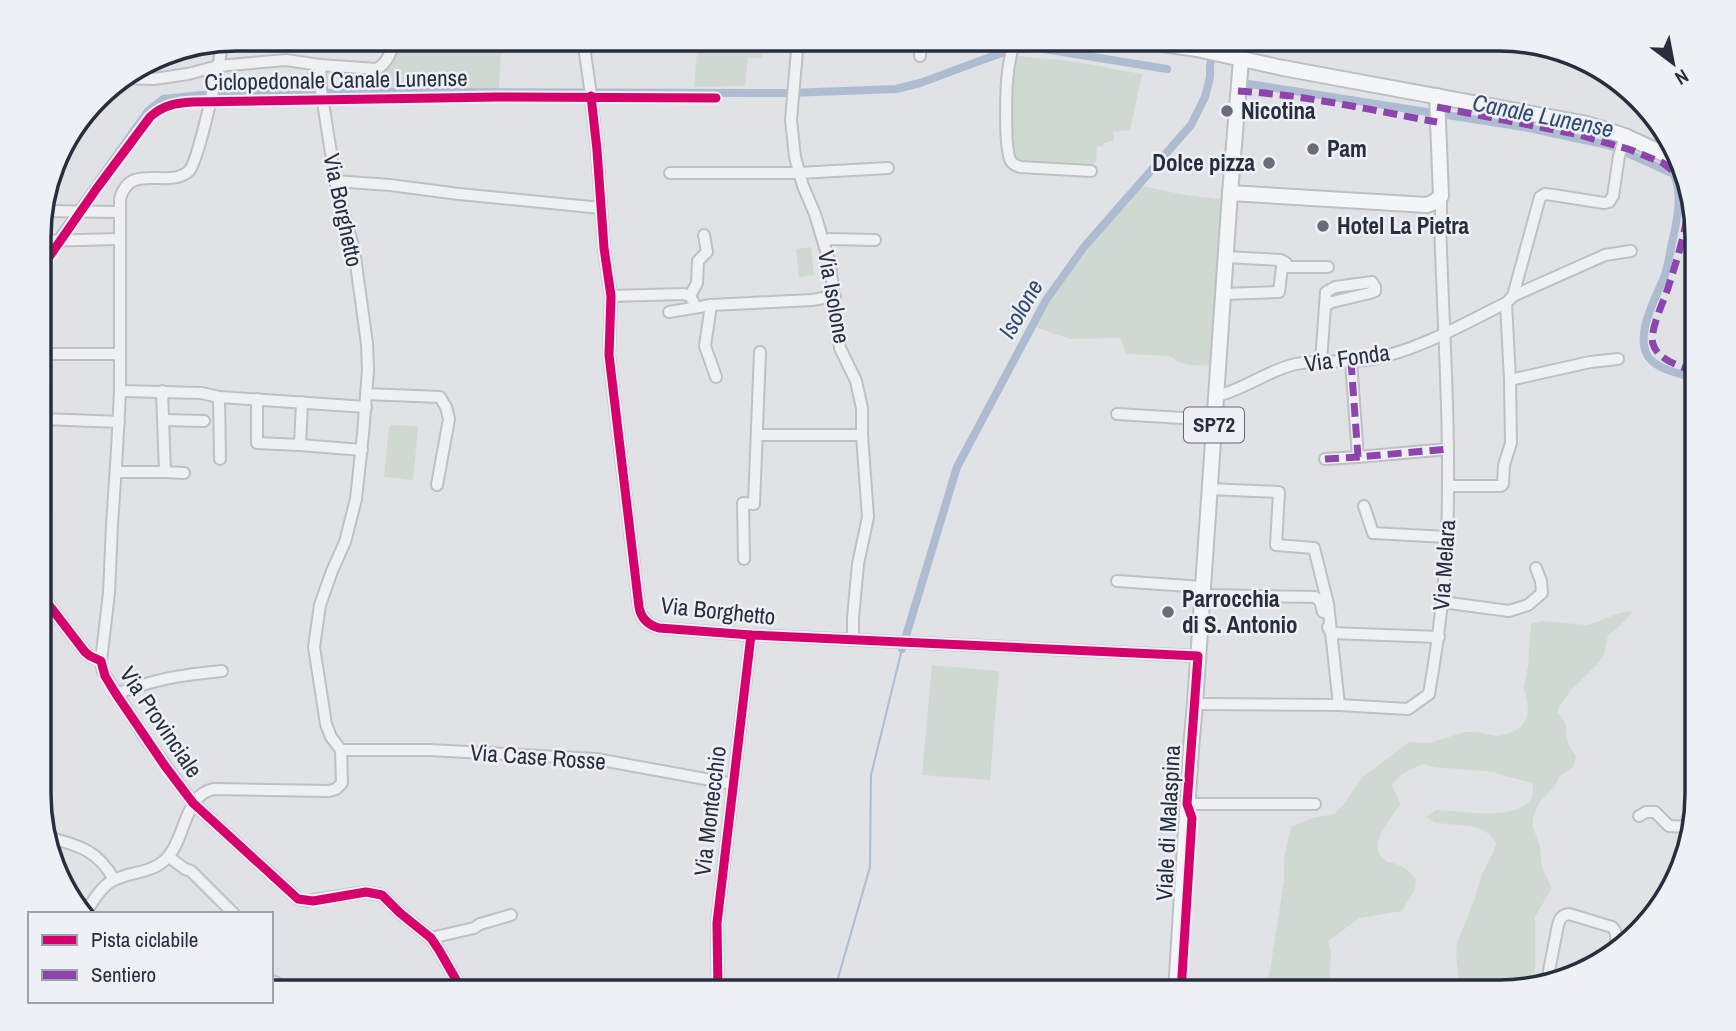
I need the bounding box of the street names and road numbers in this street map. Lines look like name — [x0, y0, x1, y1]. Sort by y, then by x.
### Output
street label: Ciclopedonale Canale Lunense — [204, 62, 468, 97]
street label: Via Borghetto — [316, 150, 371, 269]
street label: Via Isolone — [811, 248, 858, 346]
street label: Via Fonda — [1302, 336, 1392, 379]
road number: SP72 — [1184, 408, 1244, 442]
street label: Via Melara — [1425, 518, 1462, 611]
street label: Via Borghetto — [659, 589, 777, 632]
street label: Via Provinciale — [113, 660, 210, 783]
street label: Via Case Rosse — [469, 736, 607, 777]
street label: Via Montecchio — [686, 744, 733, 878]
street label: Viale di Malaspina — [1148, 744, 1187, 902]

